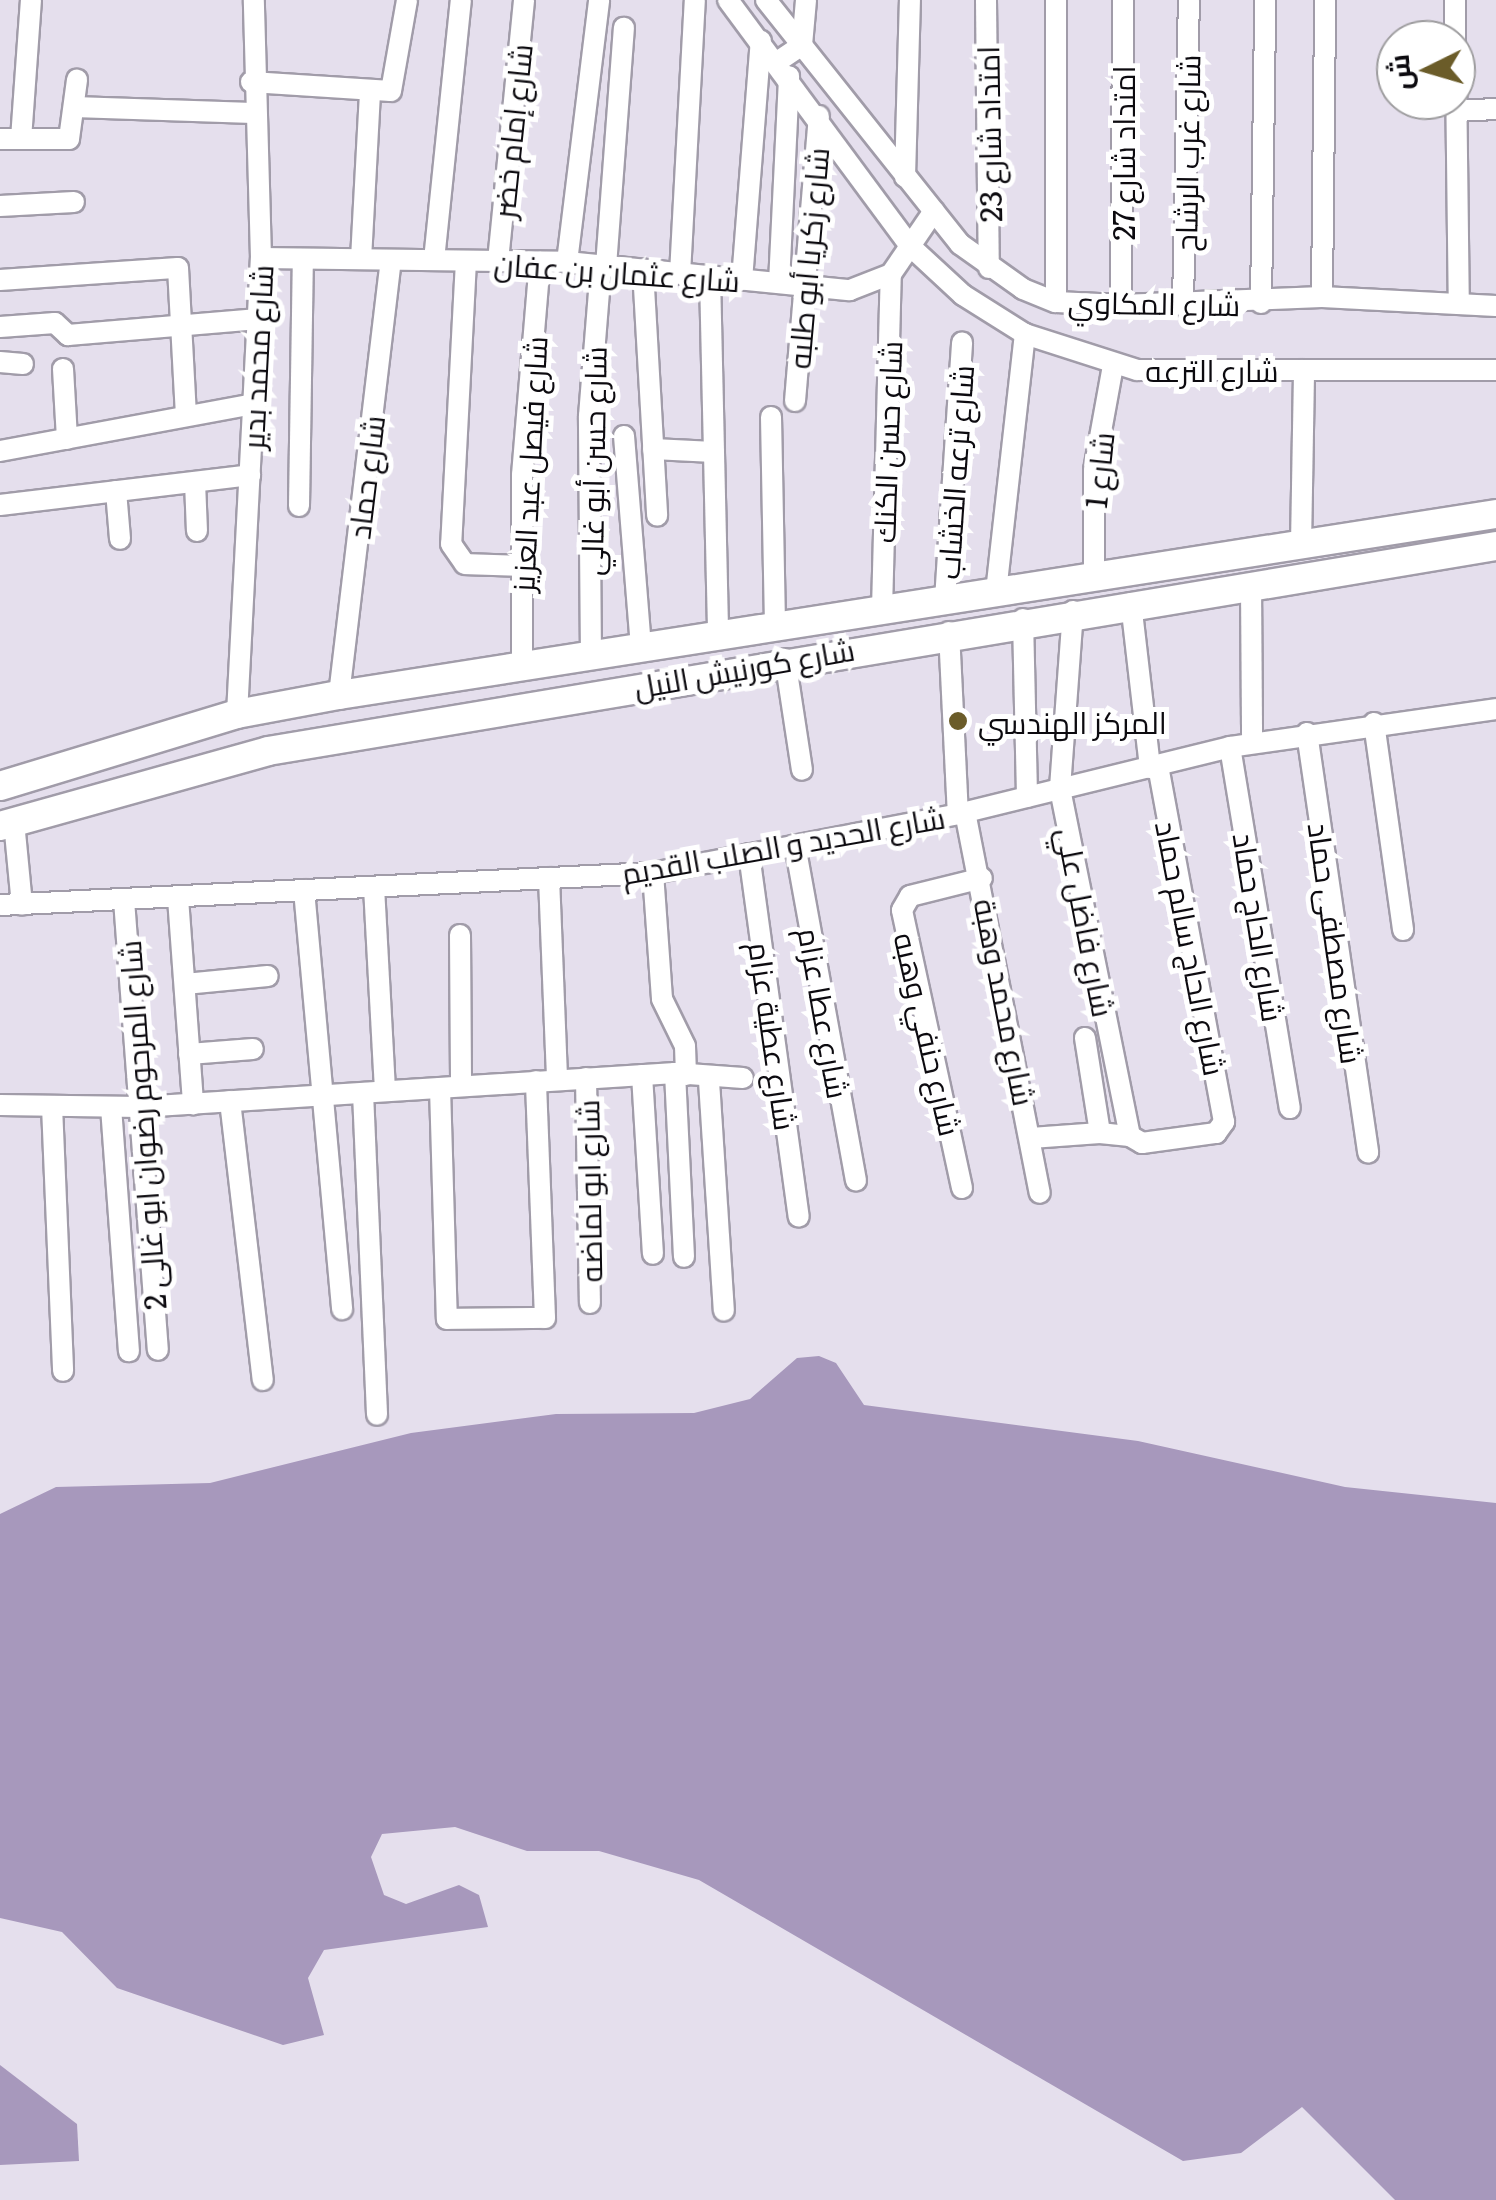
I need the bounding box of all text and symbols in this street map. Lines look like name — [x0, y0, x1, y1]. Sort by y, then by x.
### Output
north arrow — [1376, 20, 1476, 120]
street label: شارع إمام خضر — [484, 42, 538, 220]
street label: امتداد شارع 23 — [968, 46, 1008, 222]
text: ش — [1376, 53, 1421, 92]
street label: شارع غرب الرشاح — [1166, 54, 1206, 252]
street label: امتداد شارع 27 — [1104, 66, 1140, 240]
street label: شارع زكريا أبو طلبه — [779, 146, 835, 370]
street label: شارع عثمان بن عفان — [493, 244, 741, 298]
street label: شارع محمد بدير — [233, 264, 279, 450]
street label: شارع المكاوي — [1067, 282, 1241, 322]
street label: شارع فيصل عبد العزيز — [503, 335, 553, 593]
street label: شارع حسن الكنك — [864, 340, 908, 544]
street label: شارع حسن أبو غالي — [572, 346, 612, 576]
street label: شارع الترعه — [1145, 351, 1279, 387]
street label: شارع ترعه الخشاب — [929, 364, 979, 580]
street label: شارع حماد — [340, 413, 390, 541]
street label: شارع 1 — [1076, 430, 1120, 510]
street label: شارع كورنيش النيل — [631, 630, 857, 704]
place label: المركز الهندسي — [978, 703, 1167, 739]
marker: المركز الهندسي — [947, 710, 969, 732]
street label: شارع الحديد و الصلب القديم — [618, 798, 948, 890]
street label: شارع الحاج سالم حماد — [1150, 818, 1234, 1078]
street label: شارع مصطفى حماد — [1302, 820, 1372, 1066]
street label: شارع فاضل علي — [1051, 824, 1123, 1020]
street label: شارع الحاج حماد — [1227, 830, 1293, 1024]
street label: شارع محمد وهبة — [968, 895, 1044, 1109]
street label: شارع عطا عزام — [792, 925, 858, 1101]
street label: شارع حنفي وهبه — [888, 929, 970, 1139]
street label: شارع المرحوم رضوان ابو غالى 2 — [110, 939, 172, 1311]
street label: شارع عطية عزام — [743, 939, 805, 1133]
street label: شارع ابو لماضه — [568, 1099, 608, 1283]

